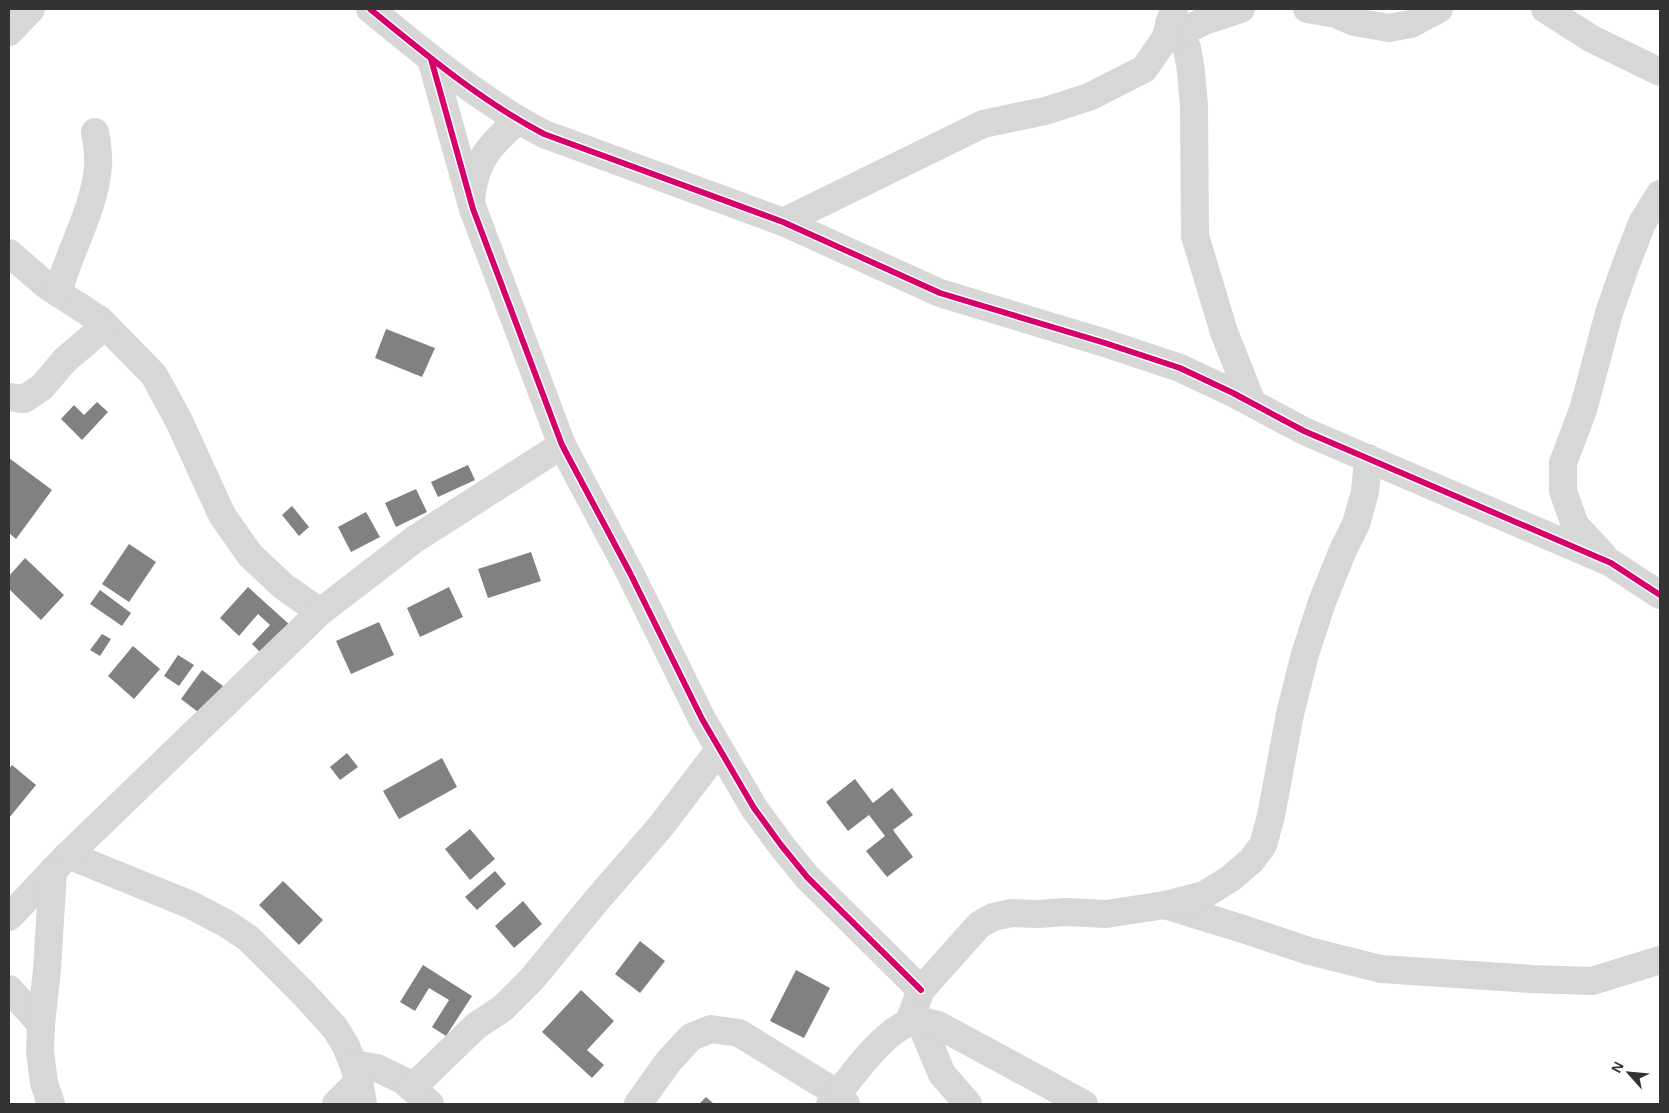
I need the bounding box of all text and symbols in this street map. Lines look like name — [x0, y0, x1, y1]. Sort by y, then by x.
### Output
north arrow — [1604, 1048, 1654, 1098]
text: N — [1608, 1059, 1627, 1075]

